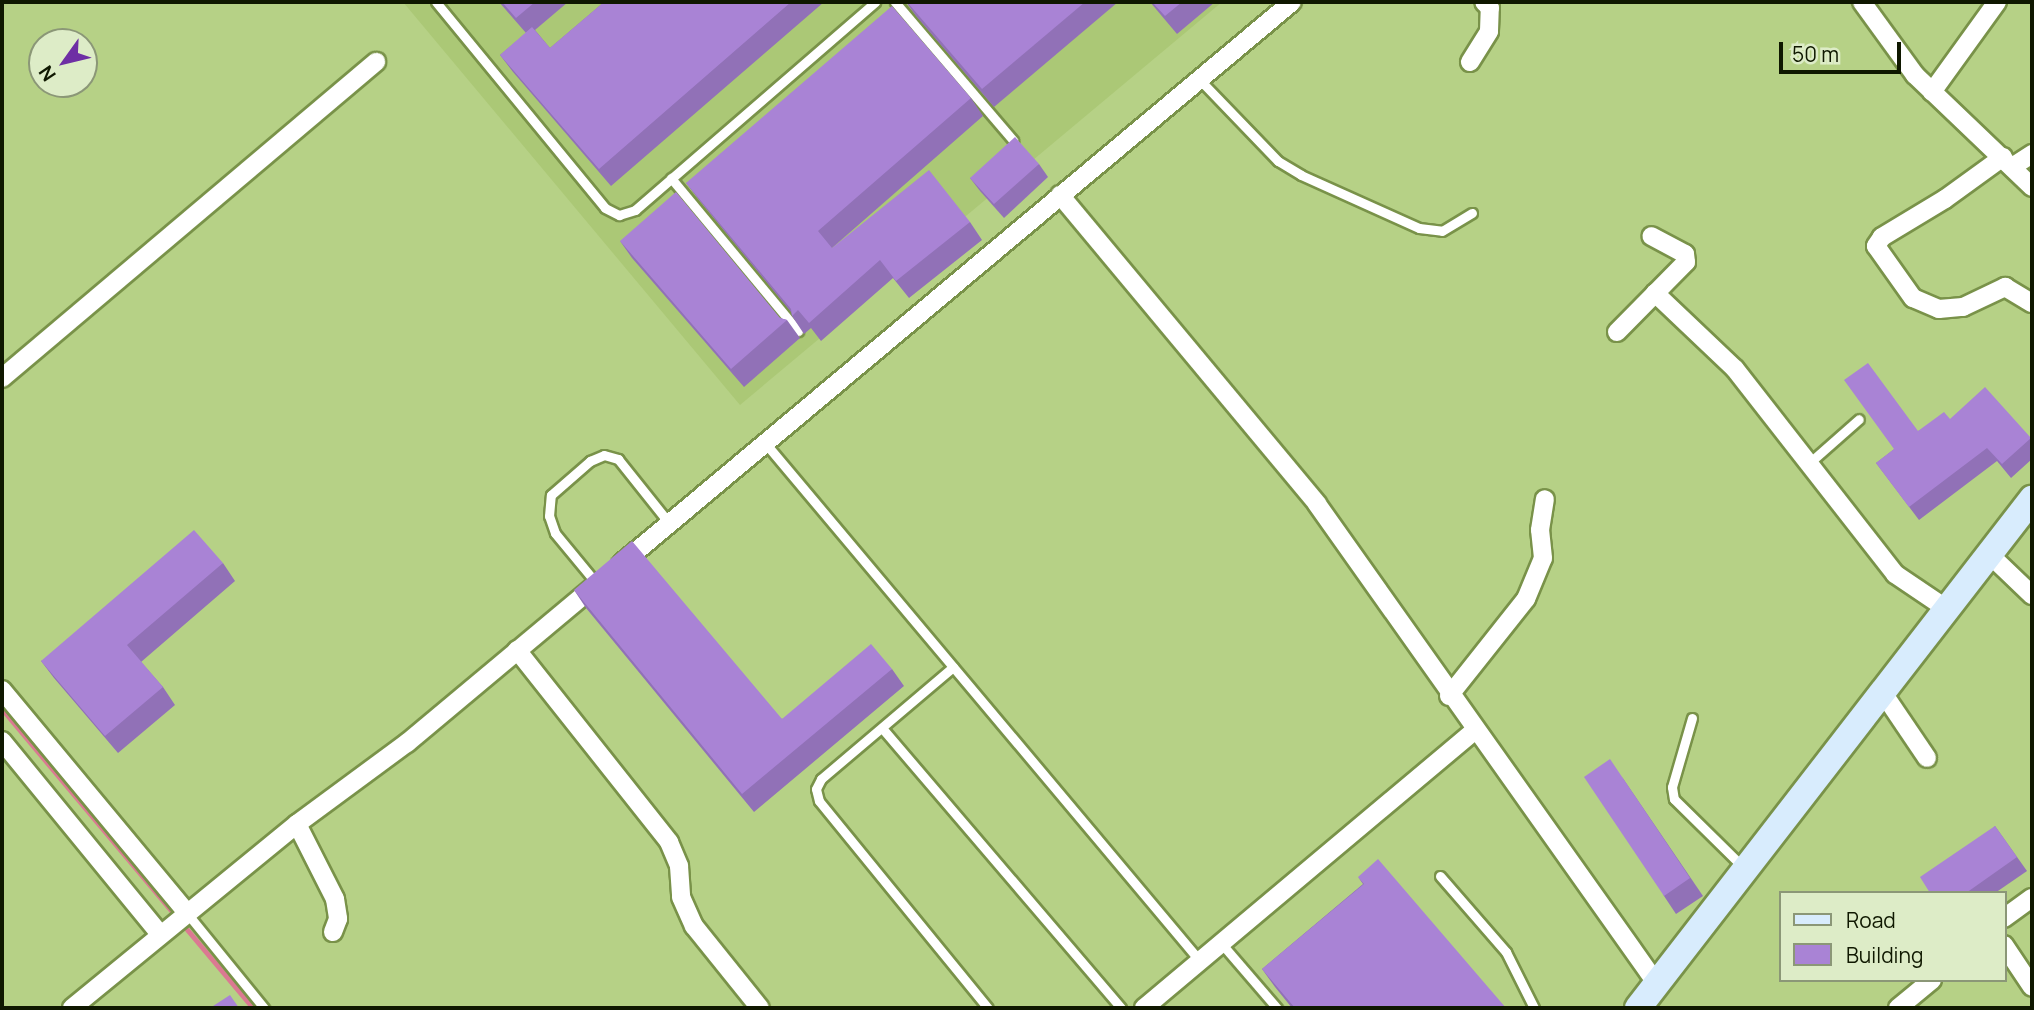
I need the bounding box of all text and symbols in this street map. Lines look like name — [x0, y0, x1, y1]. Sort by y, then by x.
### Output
north arrow — [28, 28, 98, 98]
scale bar — [1782, 28, 1904, 72]
text: 50 m — [1792, 40, 1839, 68]
text: N — [33, 61, 62, 87]
legend — [1778, 891, 2006, 982]
text: Road — [1846, 906, 1896, 934]
text: Building — [1846, 941, 1923, 969]

